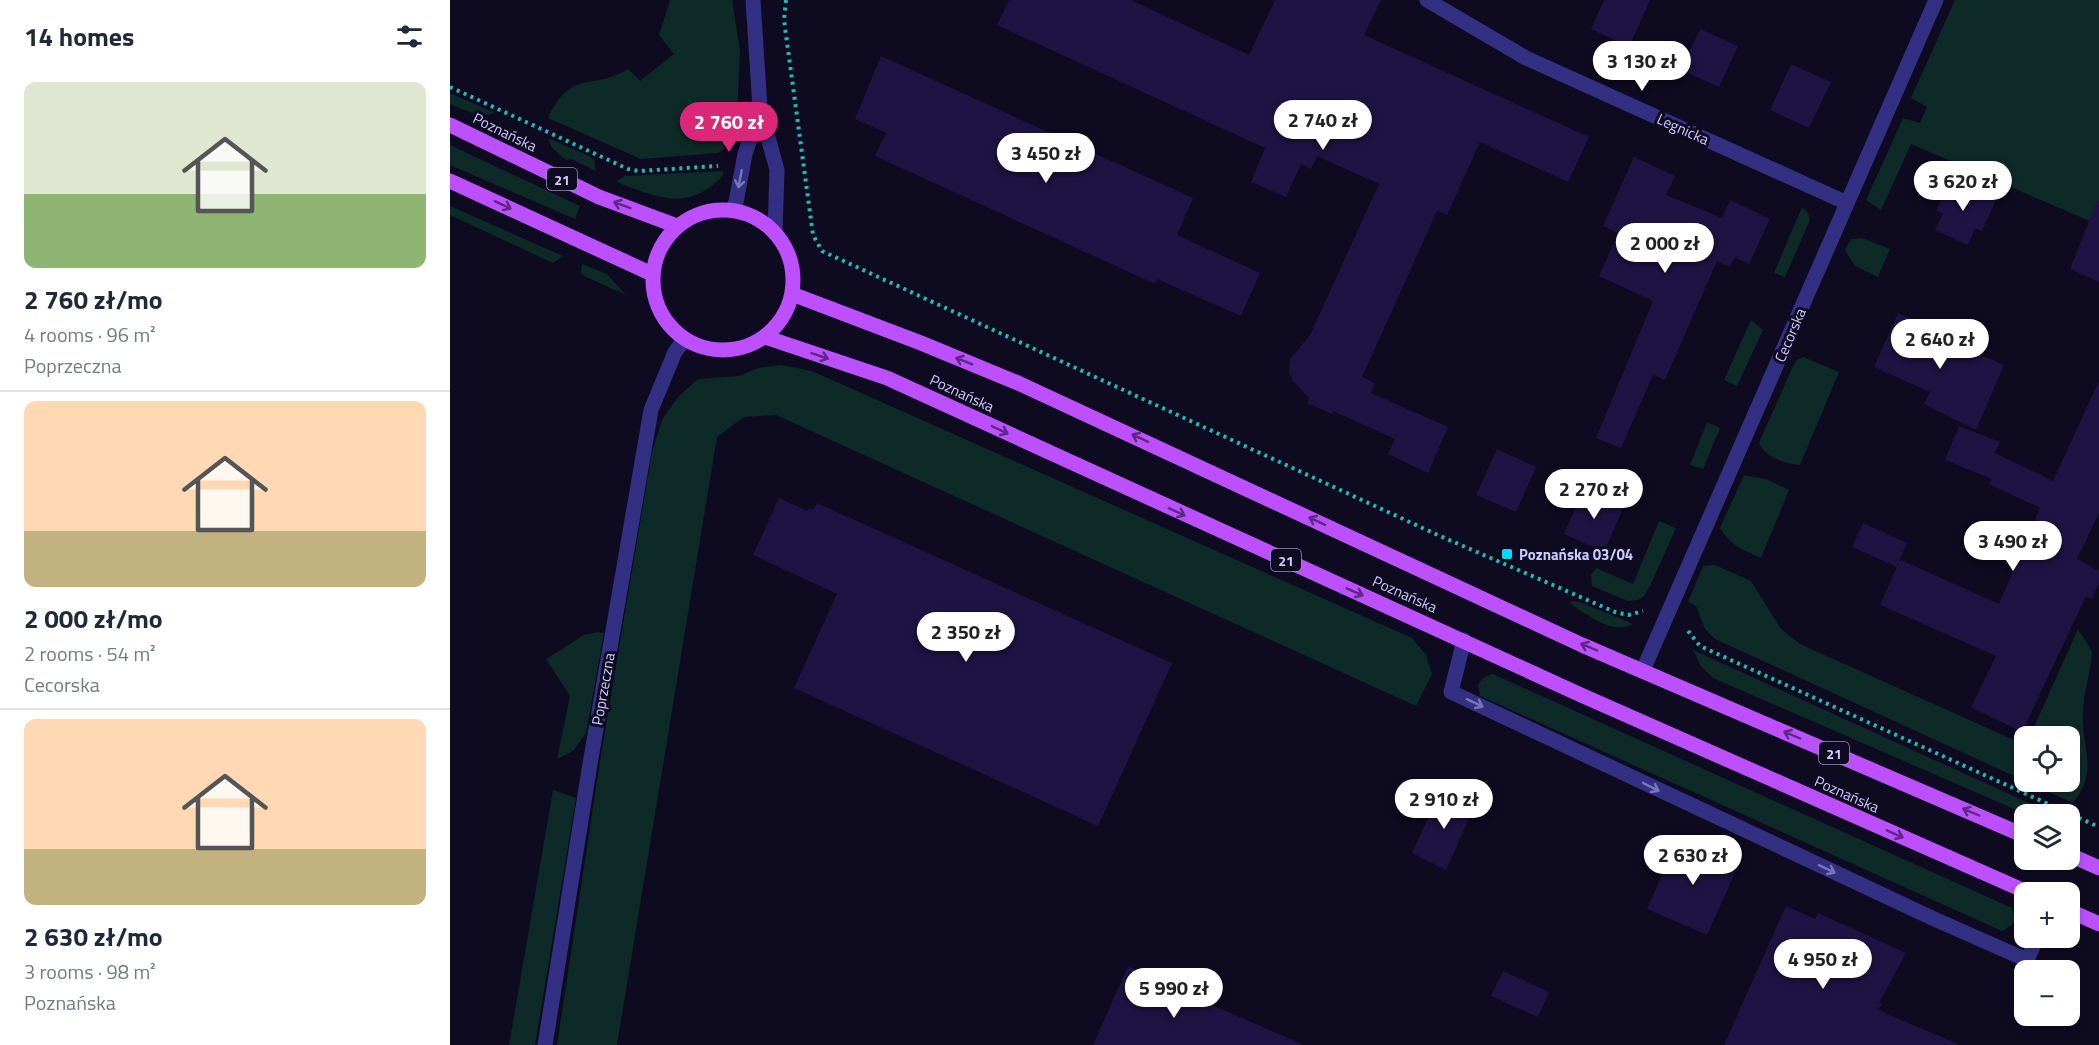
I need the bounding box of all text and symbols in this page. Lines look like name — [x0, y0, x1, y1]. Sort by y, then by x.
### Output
text: 14 homes — [24, 17, 134, 56]
icon: filters — [393, 20, 426, 53]
pin: 3 130 zł — [1580, 41, 1704, 92]
text: 3 130 zł — [1607, 45, 1677, 76]
pin: 2 740 zł — [1261, 100, 1385, 151]
pin: 2 760 zł — [667, 102, 791, 153]
text: 2 740 zł — [1288, 104, 1358, 135]
text: 2 760 zł — [694, 106, 764, 137]
street label: Poznańska — [469, 107, 541, 158]
street label: Legnicka — [1653, 107, 1713, 151]
icon: home — [171, 121, 279, 229]
pin: 3 450 zł — [984, 133, 1108, 184]
text: 3 450 zł — [1011, 137, 1081, 168]
pin: 3 620 zł — [1901, 161, 2025, 212]
text: 3 620 zł — [1928, 165, 1998, 196]
road number: 21 — [547, 168, 577, 190]
one-way arrow — [734, 170, 746, 189]
one-way arrow — [613, 199, 632, 210]
one-way arrow — [494, 200, 512, 211]
pin: 2 000 zł — [1603, 223, 1727, 274]
text: 2 000 zł — [1630, 227, 1700, 258]
text: 2 760 zł/mo — [24, 280, 163, 319]
street label: Cecorska — [1768, 304, 1812, 366]
text: 4 rooms · 96 m² — [24, 319, 156, 350]
pin: 2 640 zł — [1878, 319, 2002, 370]
text: 2 640 zł — [1905, 323, 1975, 354]
text: Poprzeczna — [24, 350, 122, 381]
one-way arrow — [810, 351, 829, 362]
one-way arrow — [956, 355, 974, 366]
street label: Poznańska — [926, 368, 998, 418]
one-way arrow — [990, 425, 1008, 437]
one-way arrow — [1132, 431, 1150, 443]
icon: home — [171, 440, 279, 548]
pin: 2 270 zł — [1532, 469, 1656, 520]
text: 2 270 zł — [1559, 473, 1629, 504]
one-way arrow — [1168, 506, 1186, 518]
one-way arrow — [1308, 514, 1326, 526]
pin: 3 490 zł — [1951, 521, 2075, 572]
text: 3 490 zł — [1978, 525, 2048, 556]
place label: Poznańska 03/04 — [1519, 543, 1633, 566]
marker: Poznańska 03/04 — [1500, 547, 1514, 561]
road number: 21 — [1271, 549, 1301, 571]
street label: Poznańska — [1369, 570, 1442, 619]
one-way arrow — [1346, 587, 1364, 598]
text: 2 000 zł/mo — [24, 599, 163, 638]
pin: 2 350 zł — [904, 612, 1028, 663]
text: 2 350 zł — [931, 616, 1001, 647]
text: 2 rooms · 54 m² — [24, 638, 156, 669]
one-way arrow — [1580, 641, 1598, 652]
street label: Poprzeczna — [585, 651, 621, 727]
text: Cecorska — [24, 669, 100, 700]
one-way arrow — [1465, 698, 1483, 709]
map controls — [2014, 726, 2080, 1026]
button: locate — [2014, 726, 2080, 792]
one-way arrow — [1784, 728, 1802, 740]
road number: 21 — [1819, 742, 1849, 764]
icon: home — [171, 758, 279, 866]
street label: Poznańska — [1811, 770, 1884, 819]
pin: 2 910 zł — [1382, 779, 1506, 830]
one-way arrow — [1641, 781, 1659, 793]
text: 2 910 zł — [1409, 783, 1479, 814]
button: layers — [2014, 804, 2080, 870]
one-way arrow — [1963, 806, 1981, 818]
one-way arrow — [1885, 829, 1903, 841]
pin: 2 630 zł — [1631, 835, 1755, 886]
text: 2 630 zł — [1658, 839, 1728, 870]
one-way arrow — [1818, 864, 1836, 876]
button: + — [2014, 882, 2080, 948]
text: 2 630 zł/mo — [24, 917, 163, 956]
pin: 4 950 zł — [1761, 939, 1885, 990]
text: 4 950 zł — [1788, 943, 1858, 974]
text: 3 rooms · 98 m² — [24, 956, 156, 987]
button: − — [2014, 960, 2080, 1026]
pin: 5 990 zł — [1112, 968, 1236, 1019]
text: 5 990 zł — [1139, 972, 1209, 1003]
text: Poznańska — [24, 987, 116, 1018]

